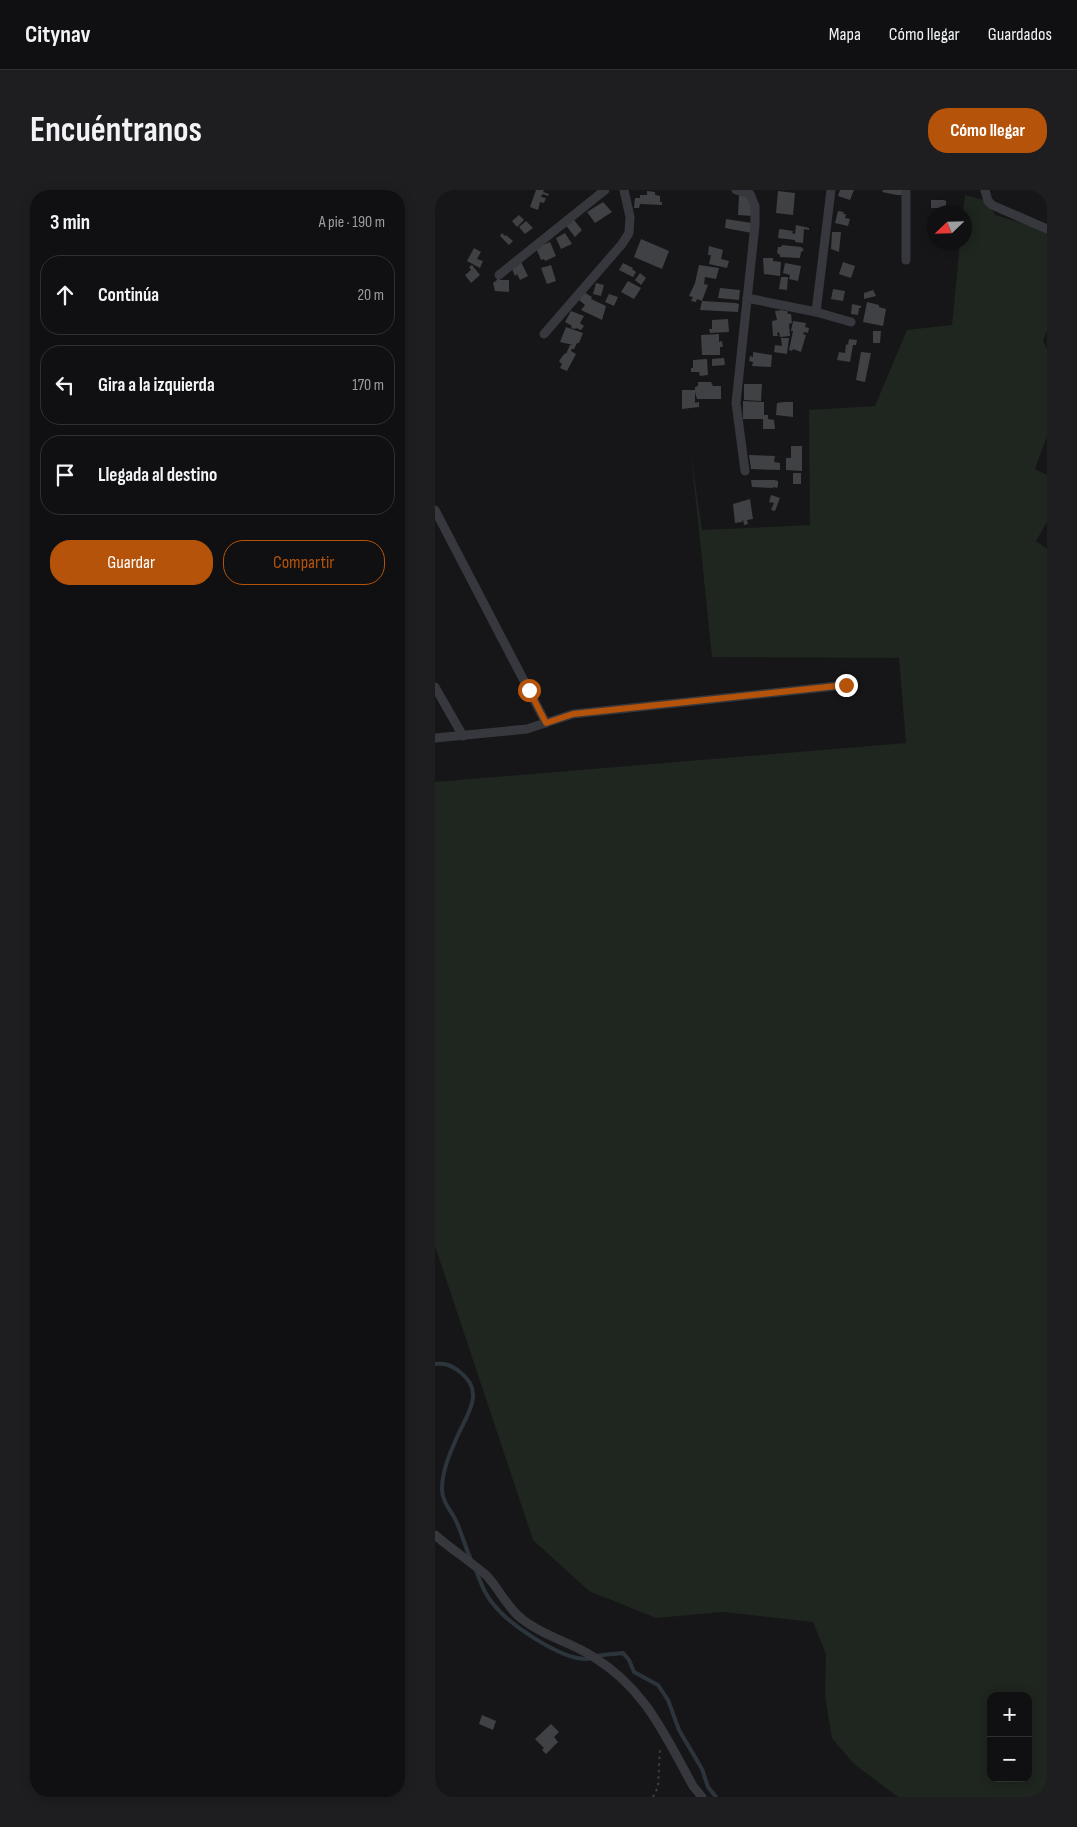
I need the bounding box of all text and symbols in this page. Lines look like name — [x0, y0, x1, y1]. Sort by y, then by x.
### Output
text: Citynav — [25, 20, 91, 49]
text: Mapa — [829, 24, 861, 45]
text: Cómo llegar — [889, 24, 960, 45]
text: Guardados — [988, 24, 1052, 45]
button: Cómo llegar — [928, 108, 1047, 153]
text: Encuéntranos — [30, 109, 202, 152]
north arrow — [927, 205, 972, 250]
text: 3 min — [50, 210, 90, 235]
text: A pie · 190 m — [319, 213, 385, 232]
icon: ahead — [51, 281, 79, 309]
text: Continúa — [98, 284, 159, 307]
text: 20 m — [357, 286, 384, 305]
icon: left — [51, 371, 79, 399]
text: Gira a la izquierda — [98, 374, 215, 397]
text: 170 m — [352, 376, 384, 395]
icon: arrive — [51, 461, 79, 489]
text: Llegada al destino — [98, 464, 217, 487]
button: Guardar — [50, 540, 213, 585]
button: Compartir — [223, 540, 385, 585]
route end — [835, 674, 858, 697]
route start — [518, 679, 541, 702]
map controls — [987, 1692, 1032, 1782]
button: + — [987, 1692, 1032, 1737]
button: − — [987, 1737, 1032, 1782]

